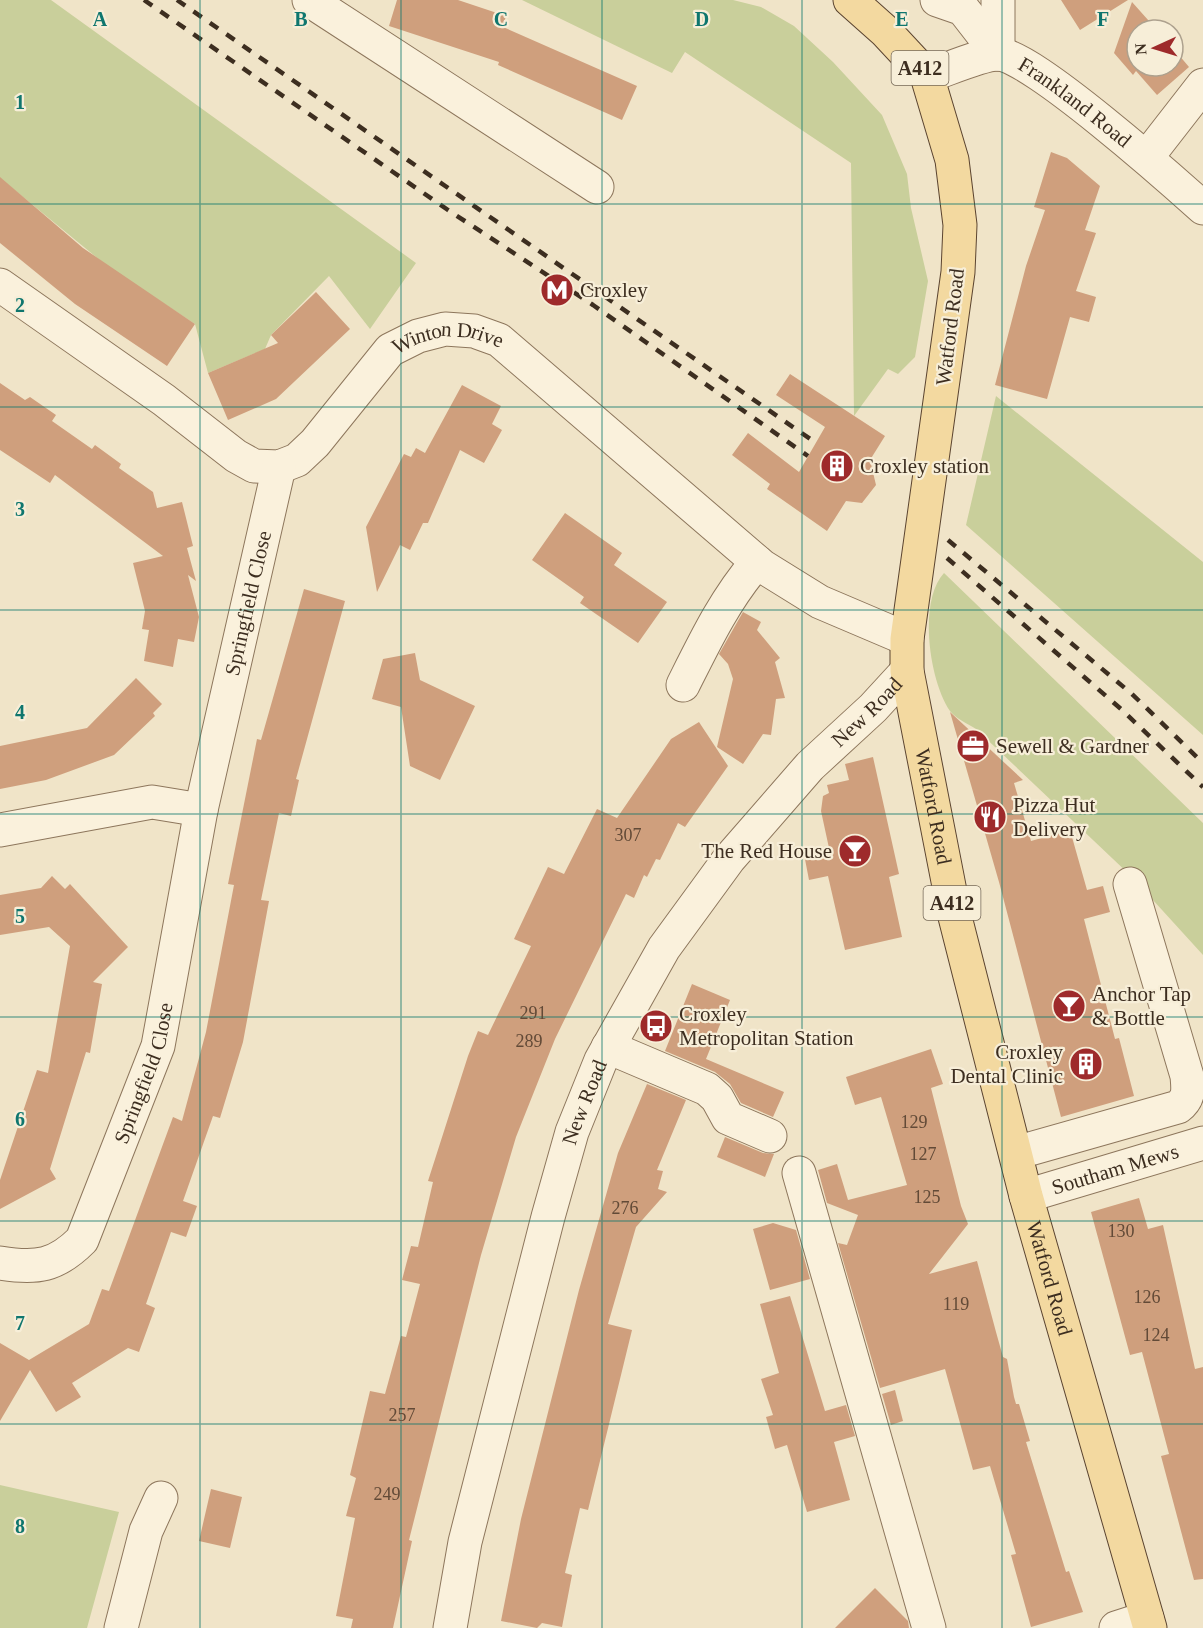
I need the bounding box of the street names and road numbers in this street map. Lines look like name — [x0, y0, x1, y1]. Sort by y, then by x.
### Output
road number: A412 — [892, 51, 948, 85]
street label: Frankland Road — [1014, 52, 1136, 153]
street label: Watford Road — [931, 267, 969, 387]
street label: Winton Drive — [388, 317, 507, 359]
street label: Springfield Close — [220, 529, 276, 678]
street label: New Road — [827, 672, 907, 752]
street label: Watford Road — [910, 746, 957, 867]
road number: A412 — [924, 886, 980, 920]
street label: Springfield Close — [109, 1001, 178, 1147]
street label: New Road — [557, 1056, 612, 1147]
street label: Southam Mews — [1049, 1139, 1181, 1200]
street label: Watford Road — [1022, 1218, 1078, 1339]

